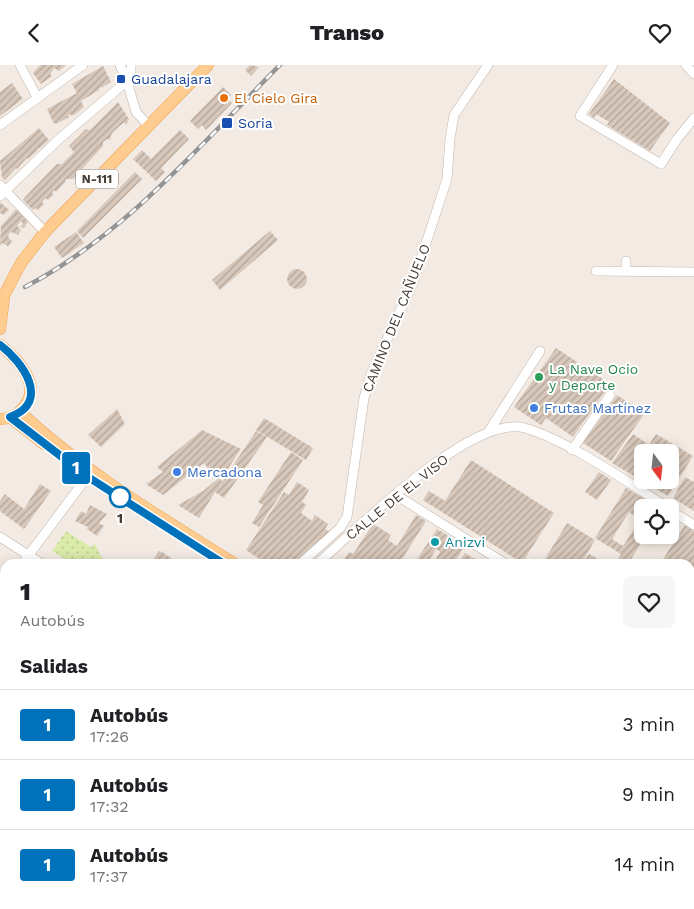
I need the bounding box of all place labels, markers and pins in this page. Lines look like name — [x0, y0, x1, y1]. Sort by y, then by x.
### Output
place label: Guadalajara — [131, 71, 212, 87]
marker: Guadalajara — [115, 73, 127, 85]
place label: El Cielo Gira — [234, 90, 318, 106]
marker: El Cielo Gira — [218, 92, 230, 104]
place label: Soria — [238, 115, 273, 131]
marker: Soria — [220, 116, 234, 130]
place label: La Nave Ocio y Deporte — [549, 361, 638, 393]
marker: La Nave Ocio y Deporte — [533, 371, 545, 383]
place label: Frutas Martínez — [544, 400, 651, 416]
marker: Frutas Martínez — [528, 402, 540, 414]
line badge: 1 — [60, 452, 92, 484]
place label: Mercadona — [187, 464, 262, 480]
marker: Mercadona — [171, 466, 183, 478]
marker: 1 — [109, 486, 131, 508]
place label: 1 — [117, 510, 123, 526]
place label: Anizvi — [445, 534, 485, 550]
marker: Anizvi — [429, 536, 441, 548]

